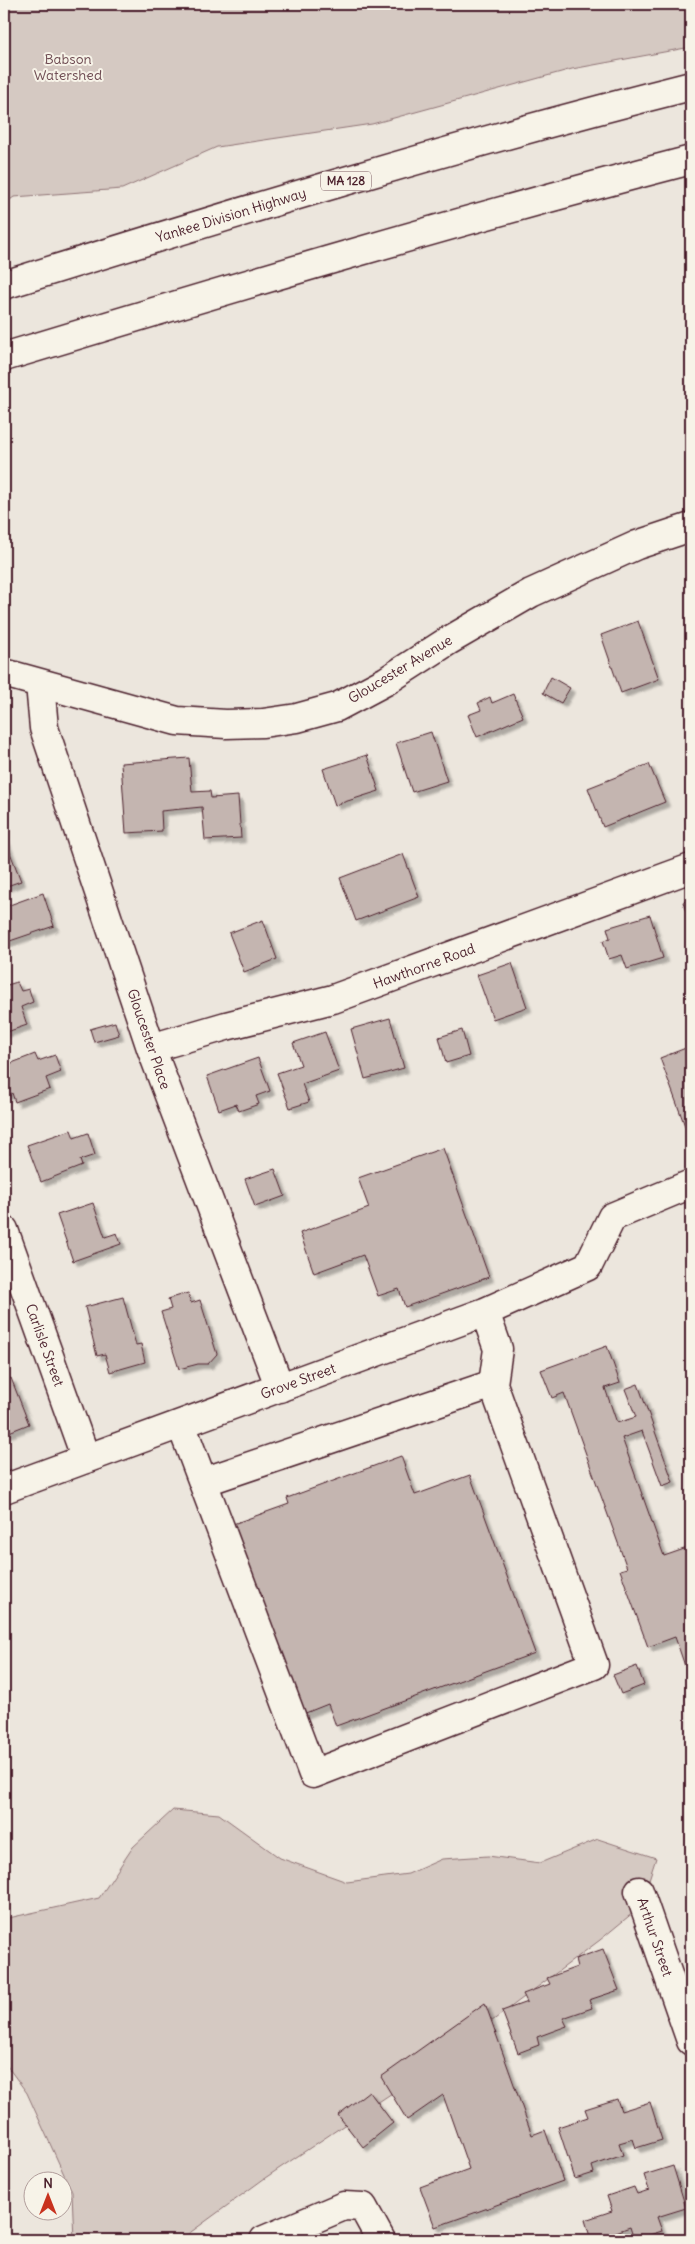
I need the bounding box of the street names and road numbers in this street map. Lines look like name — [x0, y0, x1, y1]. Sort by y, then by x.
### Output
road number: MA 128 — [321, 172, 371, 190]
street label: Yankee Division Highway — [154, 184, 308, 246]
street label: Gloucester Avenue — [345, 631, 455, 707]
street label: Hawthorne Road — [371, 939, 477, 993]
street label: Gloucester Place — [123, 986, 175, 1092]
street label: Carlisle Street — [22, 1301, 68, 1389]
street label: Grove Street — [258, 1359, 338, 1403]
street label: Arthur Street — [633, 1895, 677, 1979]

